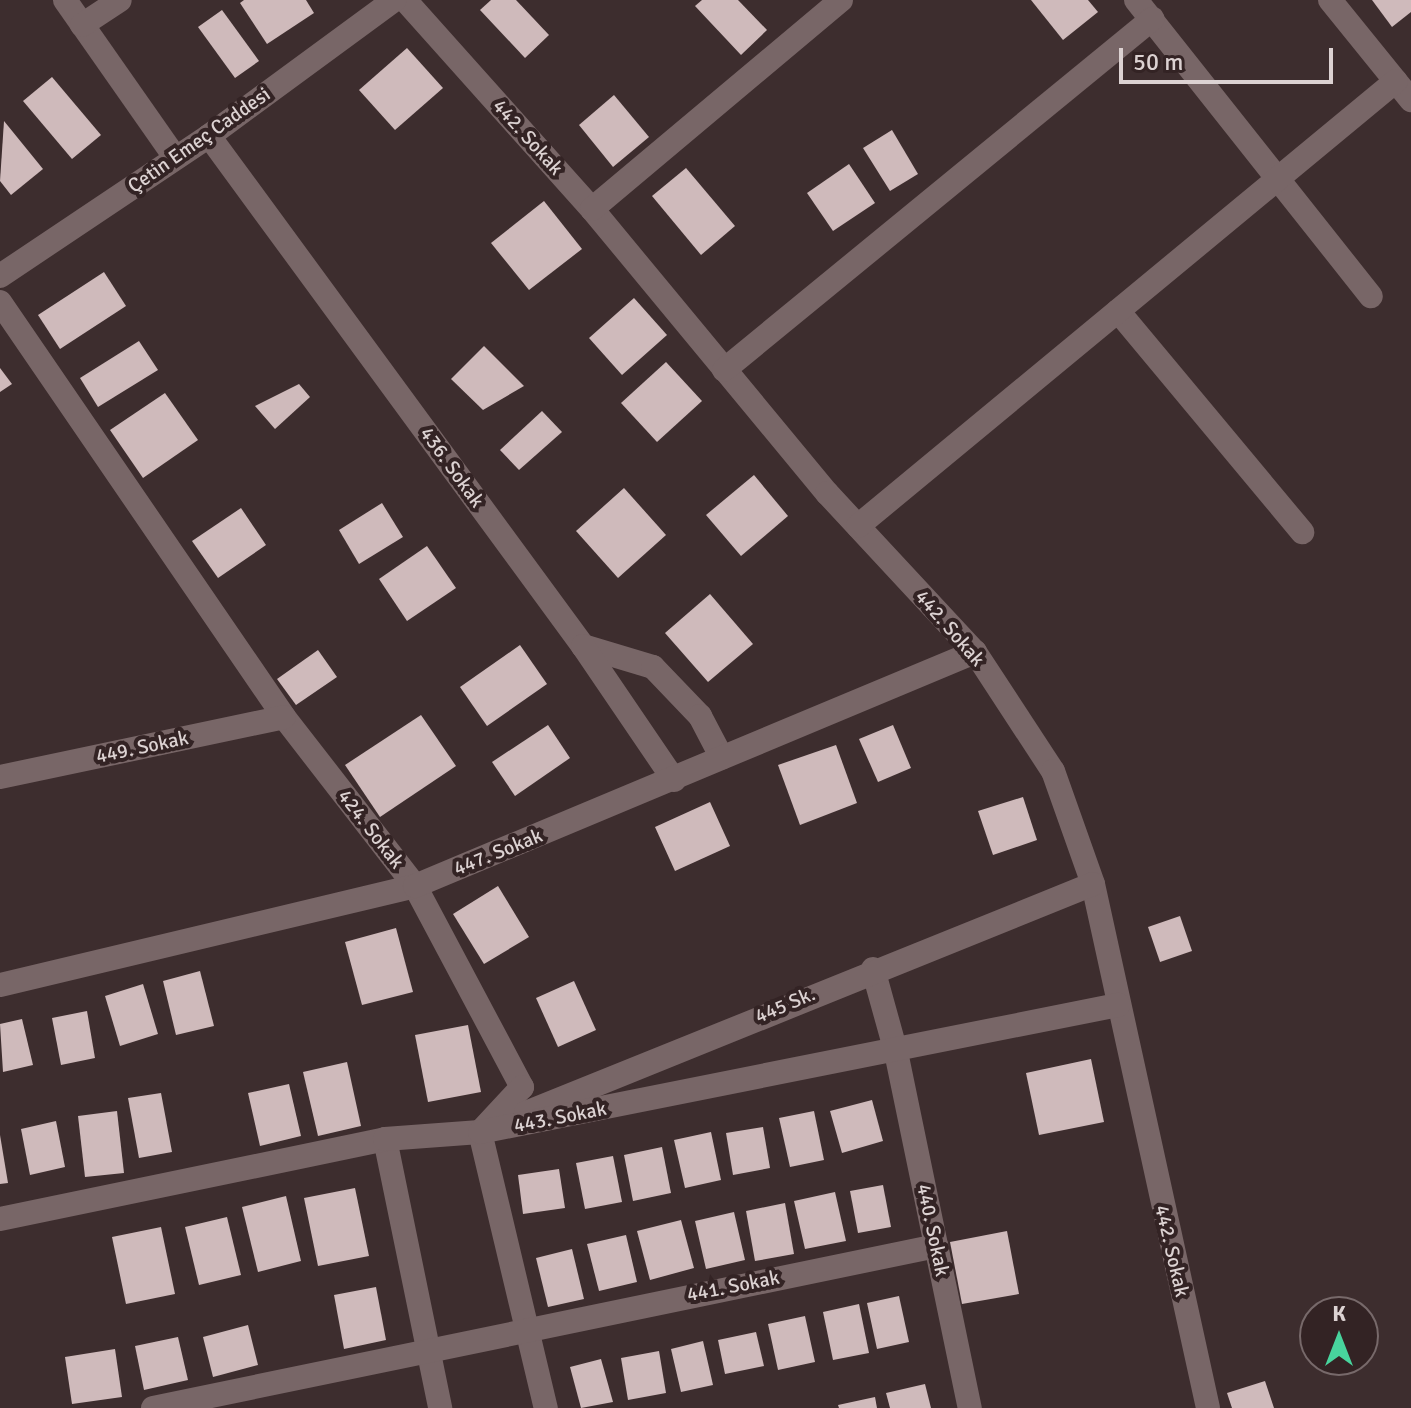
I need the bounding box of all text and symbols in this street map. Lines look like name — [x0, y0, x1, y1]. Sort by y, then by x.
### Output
scale bar — [1123, 32, 1337, 82]
text: 50 m — [1133, 47, 1183, 77]
street label: Çetin Emeç Caddesi — [123, 82, 275, 198]
street label: 442. Sokak — [488, 94, 568, 180]
street label: 436. Sokak — [415, 422, 489, 512]
street label: 442. Sokak — [910, 585, 990, 671]
street label: 449. Sokak — [94, 726, 190, 768]
street label: 424. Sokak — [333, 785, 409, 873]
street label: 447. Sokak — [450, 823, 546, 881]
street label: 445 Sk. — [751, 982, 819, 1028]
street label: 443. Sokak — [512, 1096, 608, 1138]
street label: 440. Sokak — [912, 1182, 954, 1278]
street label: 442. Sokak — [1150, 1203, 1194, 1299]
street label: 441. Sokak — [685, 1265, 781, 1307]
north arrow — [1299, 1296, 1379, 1376]
text: K — [1332, 1300, 1346, 1327]

